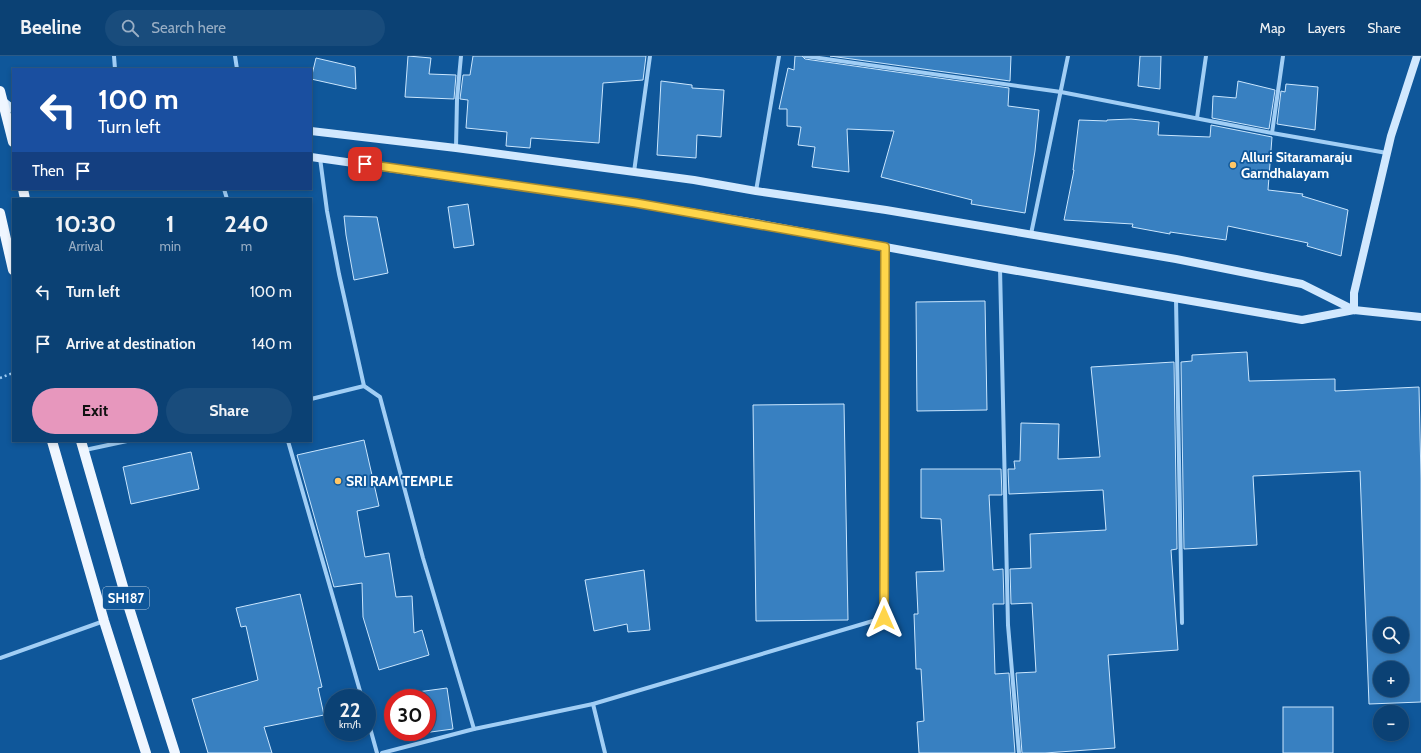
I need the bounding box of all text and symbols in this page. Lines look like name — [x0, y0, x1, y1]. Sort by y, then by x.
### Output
search box — [105, 10, 385, 46]
text: Beeline — [20, 16, 81, 39]
icon: search — [119, 17, 141, 39]
text: Search here — [151, 19, 226, 37]
text: Map — [1260, 19, 1285, 37]
text: Layers — [1307, 19, 1345, 37]
text: Share — [1367, 19, 1401, 37]
text: 100 m — [98, 82, 179, 116]
icon: left — [32, 84, 84, 136]
text: Turn left — [98, 116, 161, 138]
pin — [348, 147, 382, 181]
place label: Alluri Sitaramaraju Garndhalayam — [1241, 148, 1352, 182]
icon: arrive — [354, 153, 376, 175]
icon: arrive — [72, 160, 94, 182]
marker: Alluri Sitaramaraju Garndhalayam — [1228, 160, 1238, 170]
text: Then — [32, 162, 64, 180]
text: 10:30 — [55, 209, 116, 238]
text: 1 — [166, 209, 175, 238]
text: 240 — [224, 209, 269, 238]
text: Arrival — [68, 238, 103, 254]
text: min — [160, 238, 181, 254]
text: m — [241, 238, 252, 254]
icon: left — [32, 281, 54, 303]
text: Turn left — [66, 283, 120, 301]
text: 100 m — [250, 283, 292, 301]
icon: arrive — [32, 333, 54, 355]
text: Arrive at destination — [66, 335, 196, 353]
text: 140 m — [251, 335, 292, 353]
button: Exit — [32, 388, 158, 434]
button: Share — [166, 388, 292, 434]
place label: SRI RAM TEMPLE — [346, 472, 453, 490]
marker: SRI RAM TEMPLE — [333, 476, 343, 486]
road number: SH187 — [103, 587, 149, 609]
position arrow — [863, 597, 905, 639]
map controls — [1373, 617, 1409, 741]
button: search — [1373, 617, 1409, 653]
button: + — [1373, 661, 1409, 697]
speed limit sign: 30 — [384, 689, 436, 741]
text: 22 — [339, 698, 361, 722]
button: − — [1373, 705, 1409, 741]
text: km/h — [339, 718, 361, 731]

